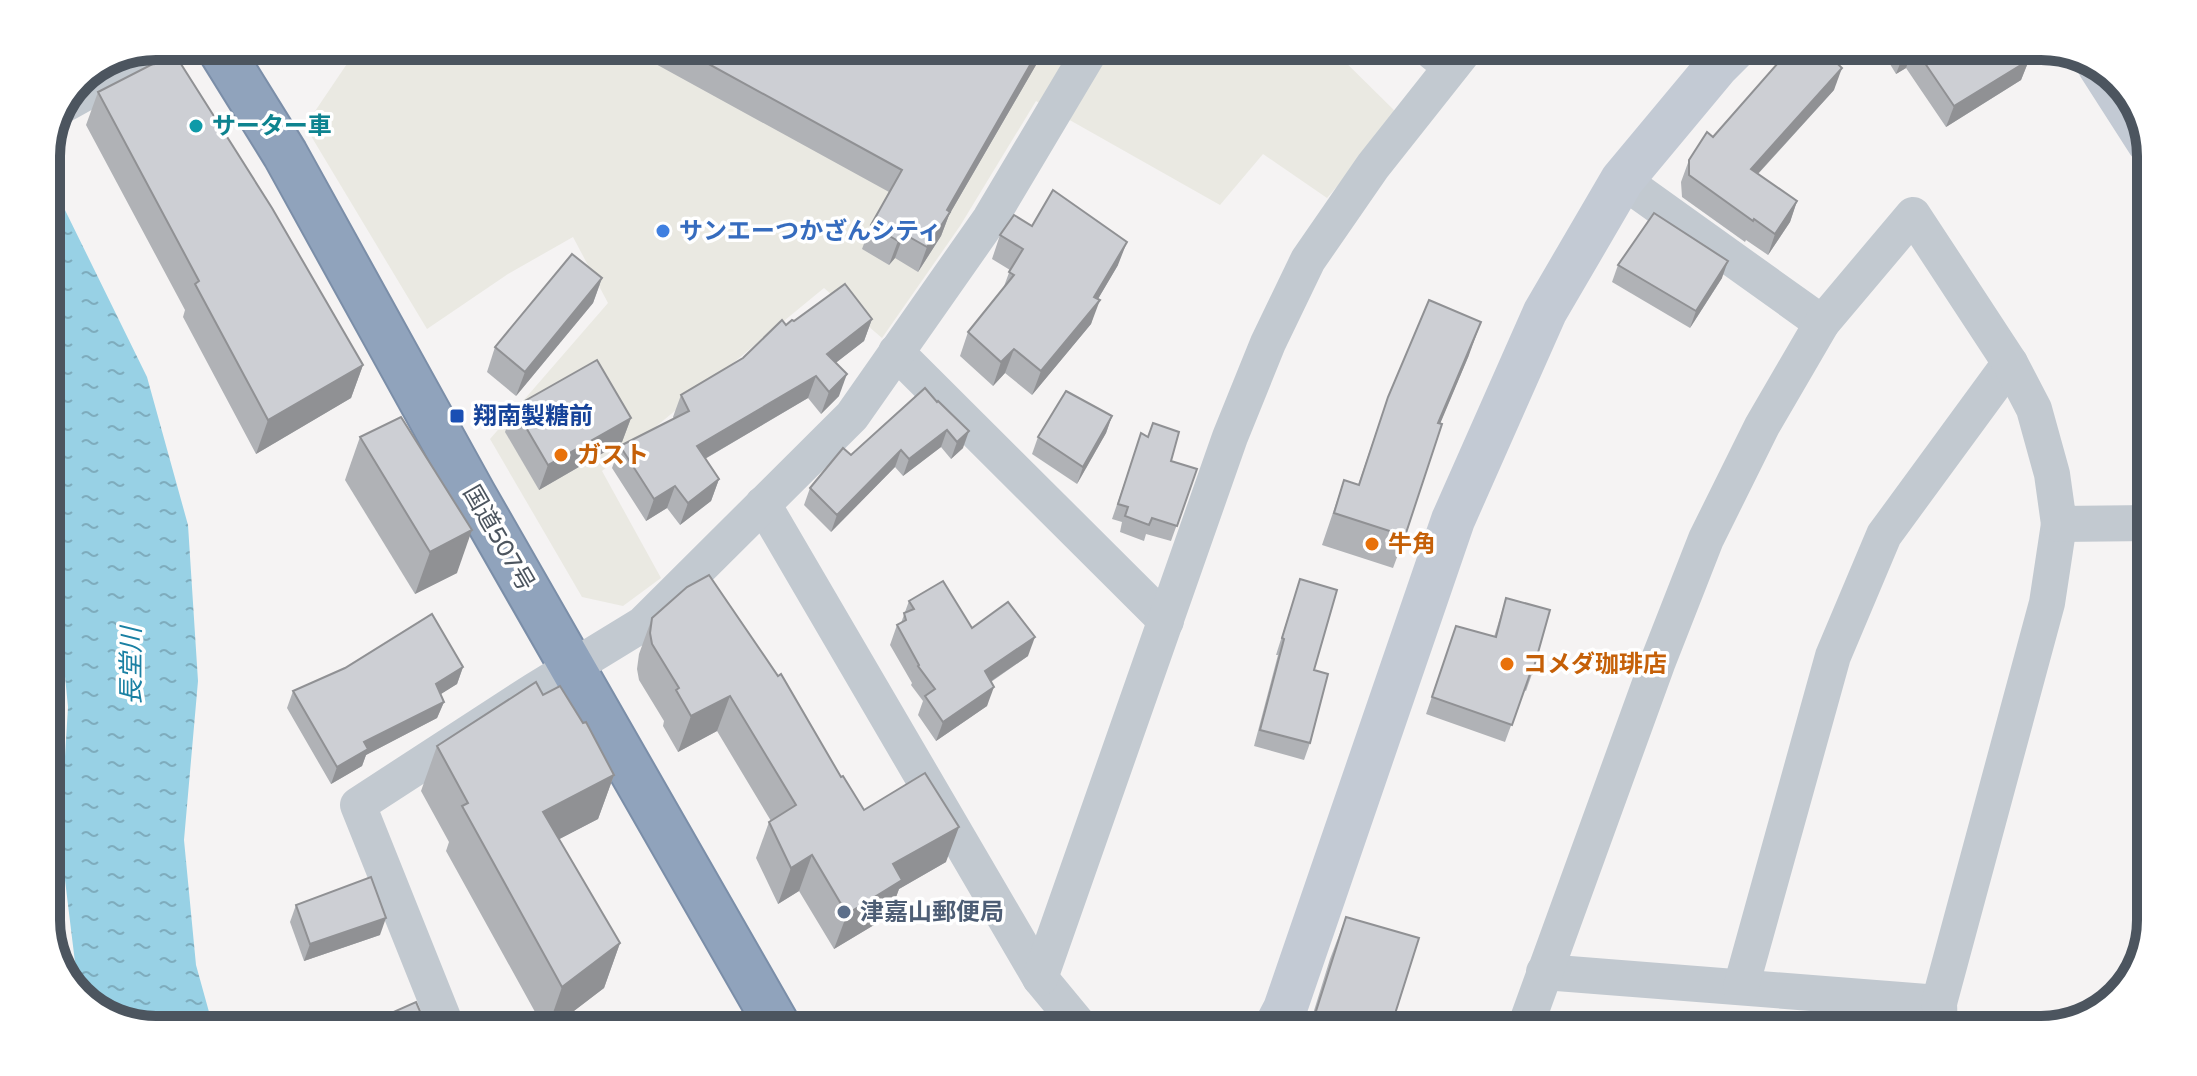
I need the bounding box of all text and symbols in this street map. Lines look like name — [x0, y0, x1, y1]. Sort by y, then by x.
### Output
place label: サーター車 — [212, 112, 332, 141]
marker: サーター車 — [187, 117, 205, 135]
place label: サンエーつかざんシティ — [679, 217, 942, 246]
marker: サンエーつかざんシティ — [654, 222, 672, 240]
place label: 翔南製糖前 — [473, 402, 593, 431]
marker: 翔南製糖前 — [448, 407, 466, 425]
place label: ガスト — [577, 441, 649, 470]
marker: ガスト — [552, 446, 570, 464]
street label: 国道507号 — [457, 480, 540, 596]
place label: 牛角 — [1388, 530, 1436, 559]
marker: 牛角 — [1363, 535, 1381, 553]
water label: 長堂川 — [116, 624, 147, 705]
place label: コメダ珈琲店 — [1523, 650, 1667, 679]
marker: コメダ珈琲店 — [1498, 655, 1516, 673]
place label: 津嘉山郵便局 — [860, 898, 1004, 927]
marker: 津嘉山郵便局 — [835, 903, 853, 921]

